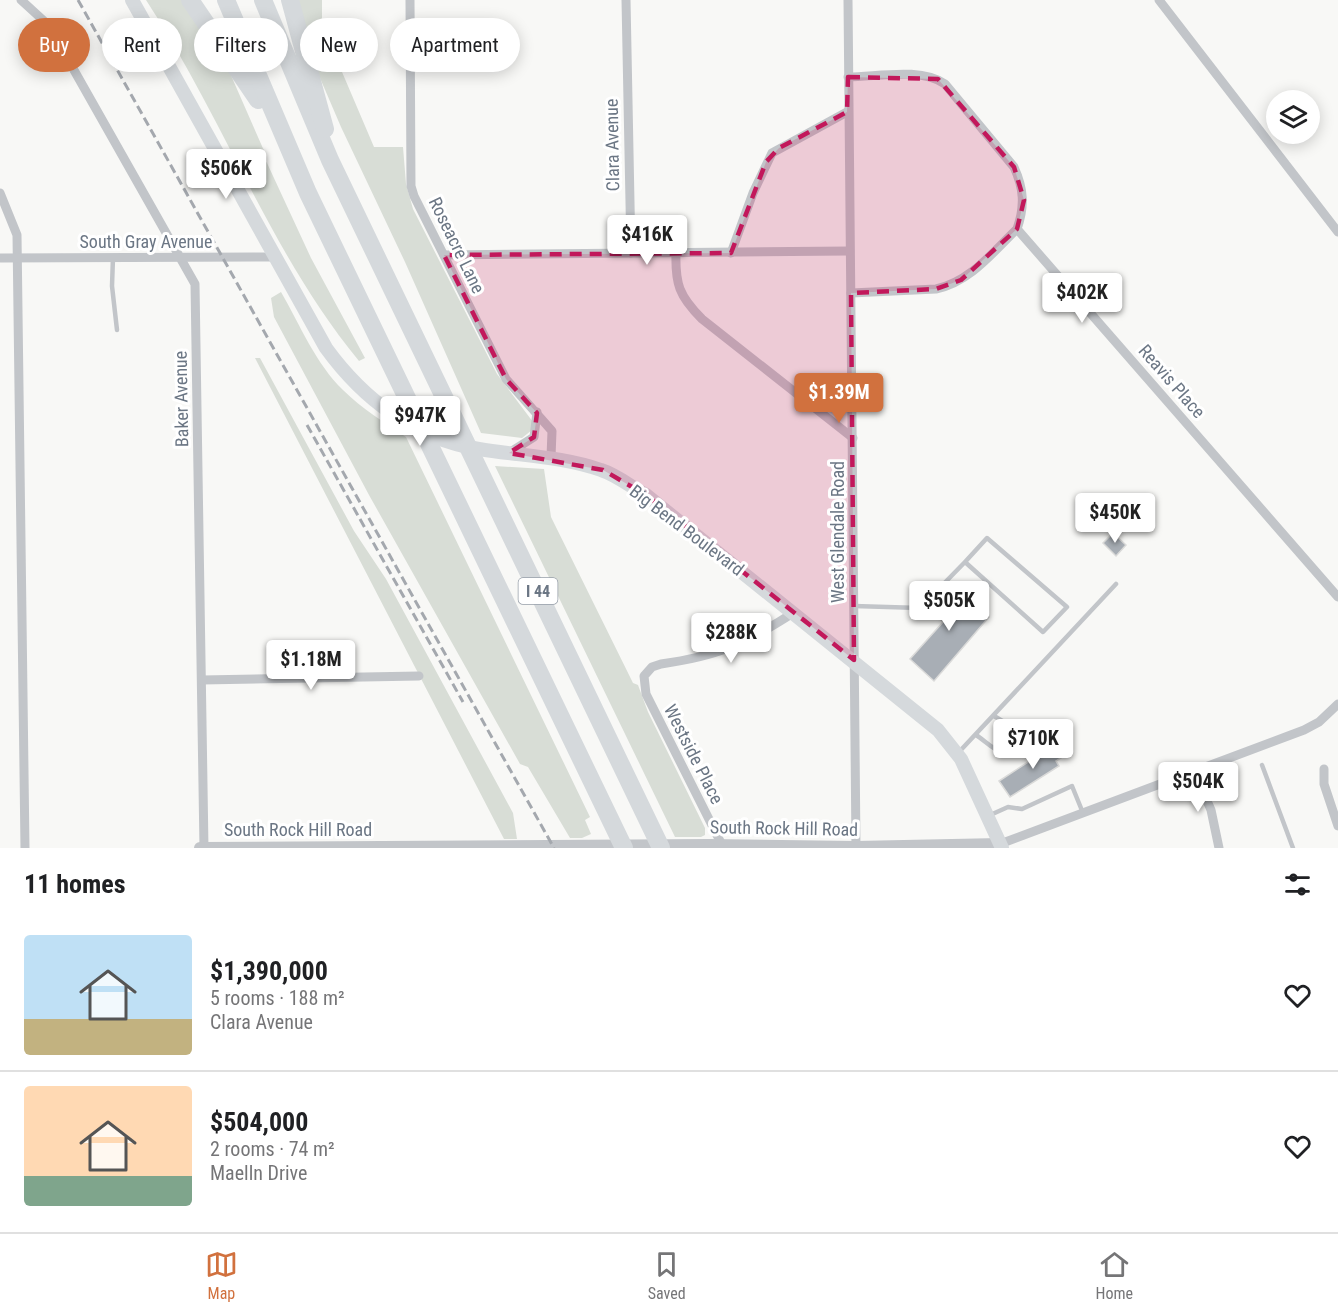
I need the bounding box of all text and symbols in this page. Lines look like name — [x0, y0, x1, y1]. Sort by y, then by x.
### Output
chip: Buy — [18, 18, 90, 72]
chip: Rent — [102, 18, 182, 72]
chip: Filters — [194, 18, 288, 72]
chip: New — [300, 18, 378, 72]
chip: Apartment — [390, 18, 520, 72]
map controls — [1266, 90, 1320, 144]
button: layers — [1266, 90, 1320, 144]
street label: Clara Avenue — [601, 98, 623, 192]
pin: $506K — [184, 149, 268, 200]
text: $506K — [200, 156, 252, 180]
street label: Roseacre Lane — [425, 193, 489, 297]
pin: $416K — [605, 215, 689, 266]
text: $416K — [621, 222, 673, 246]
street label: South Gray Avenue — [80, 231, 212, 252]
pin: $402K — [1040, 273, 1124, 324]
text: $402K — [1056, 280, 1108, 304]
street label: Reavis Place — [1135, 340, 1209, 422]
street label: Baker Avenue — [170, 351, 192, 447]
pin: $1.39M — [790, 373, 888, 424]
text: $1.39M — [808, 380, 870, 404]
pin: $947K — [378, 396, 462, 447]
text: $947K — [394, 403, 446, 427]
street label: West Glendale Road — [827, 461, 848, 603]
street label: Big Bend Boulevard — [626, 480, 748, 580]
pin: $450K — [1073, 493, 1157, 544]
text: $450K — [1089, 500, 1141, 524]
road number: I 44 — [518, 578, 558, 604]
pin: $505K — [907, 581, 991, 632]
text: $505K — [923, 588, 975, 612]
pin: $288K — [689, 613, 773, 664]
text: $288K — [705, 620, 757, 644]
pin: $1.18M — [262, 640, 360, 691]
text: $1.18M — [280, 647, 342, 671]
street label: Westside Place — [660, 701, 728, 807]
pin: $710K — [991, 719, 1075, 770]
text: $710K — [1007, 726, 1059, 750]
pin: $504K — [1156, 762, 1240, 813]
text: $504K — [1172, 769, 1224, 793]
street label: South Rock Hill Road — [710, 816, 858, 840]
street label: South Rock Hill Road — [224, 819, 372, 840]
icon: filters — [1281, 868, 1314, 901]
text: 11 homes — [24, 869, 126, 899]
text: $1,390,000 — [210, 956, 328, 986]
icon: home — [72, 959, 144, 1031]
icon: heart — [1281, 979, 1314, 1012]
text: 5 rooms · 188 m² — [210, 986, 345, 1010]
text: Clara Avenue — [210, 1010, 313, 1034]
text: $504,000 — [210, 1107, 308, 1137]
icon: home — [72, 1110, 144, 1182]
icon: heart — [1281, 1130, 1314, 1163]
text: 2 rooms · 74 m² — [210, 1137, 335, 1161]
text: Maelln Drive — [210, 1161, 307, 1185]
tab: Map — [205, 1248, 238, 1303]
tab: Saved — [648, 1248, 686, 1303]
tab: Home — [1096, 1248, 1133, 1303]

